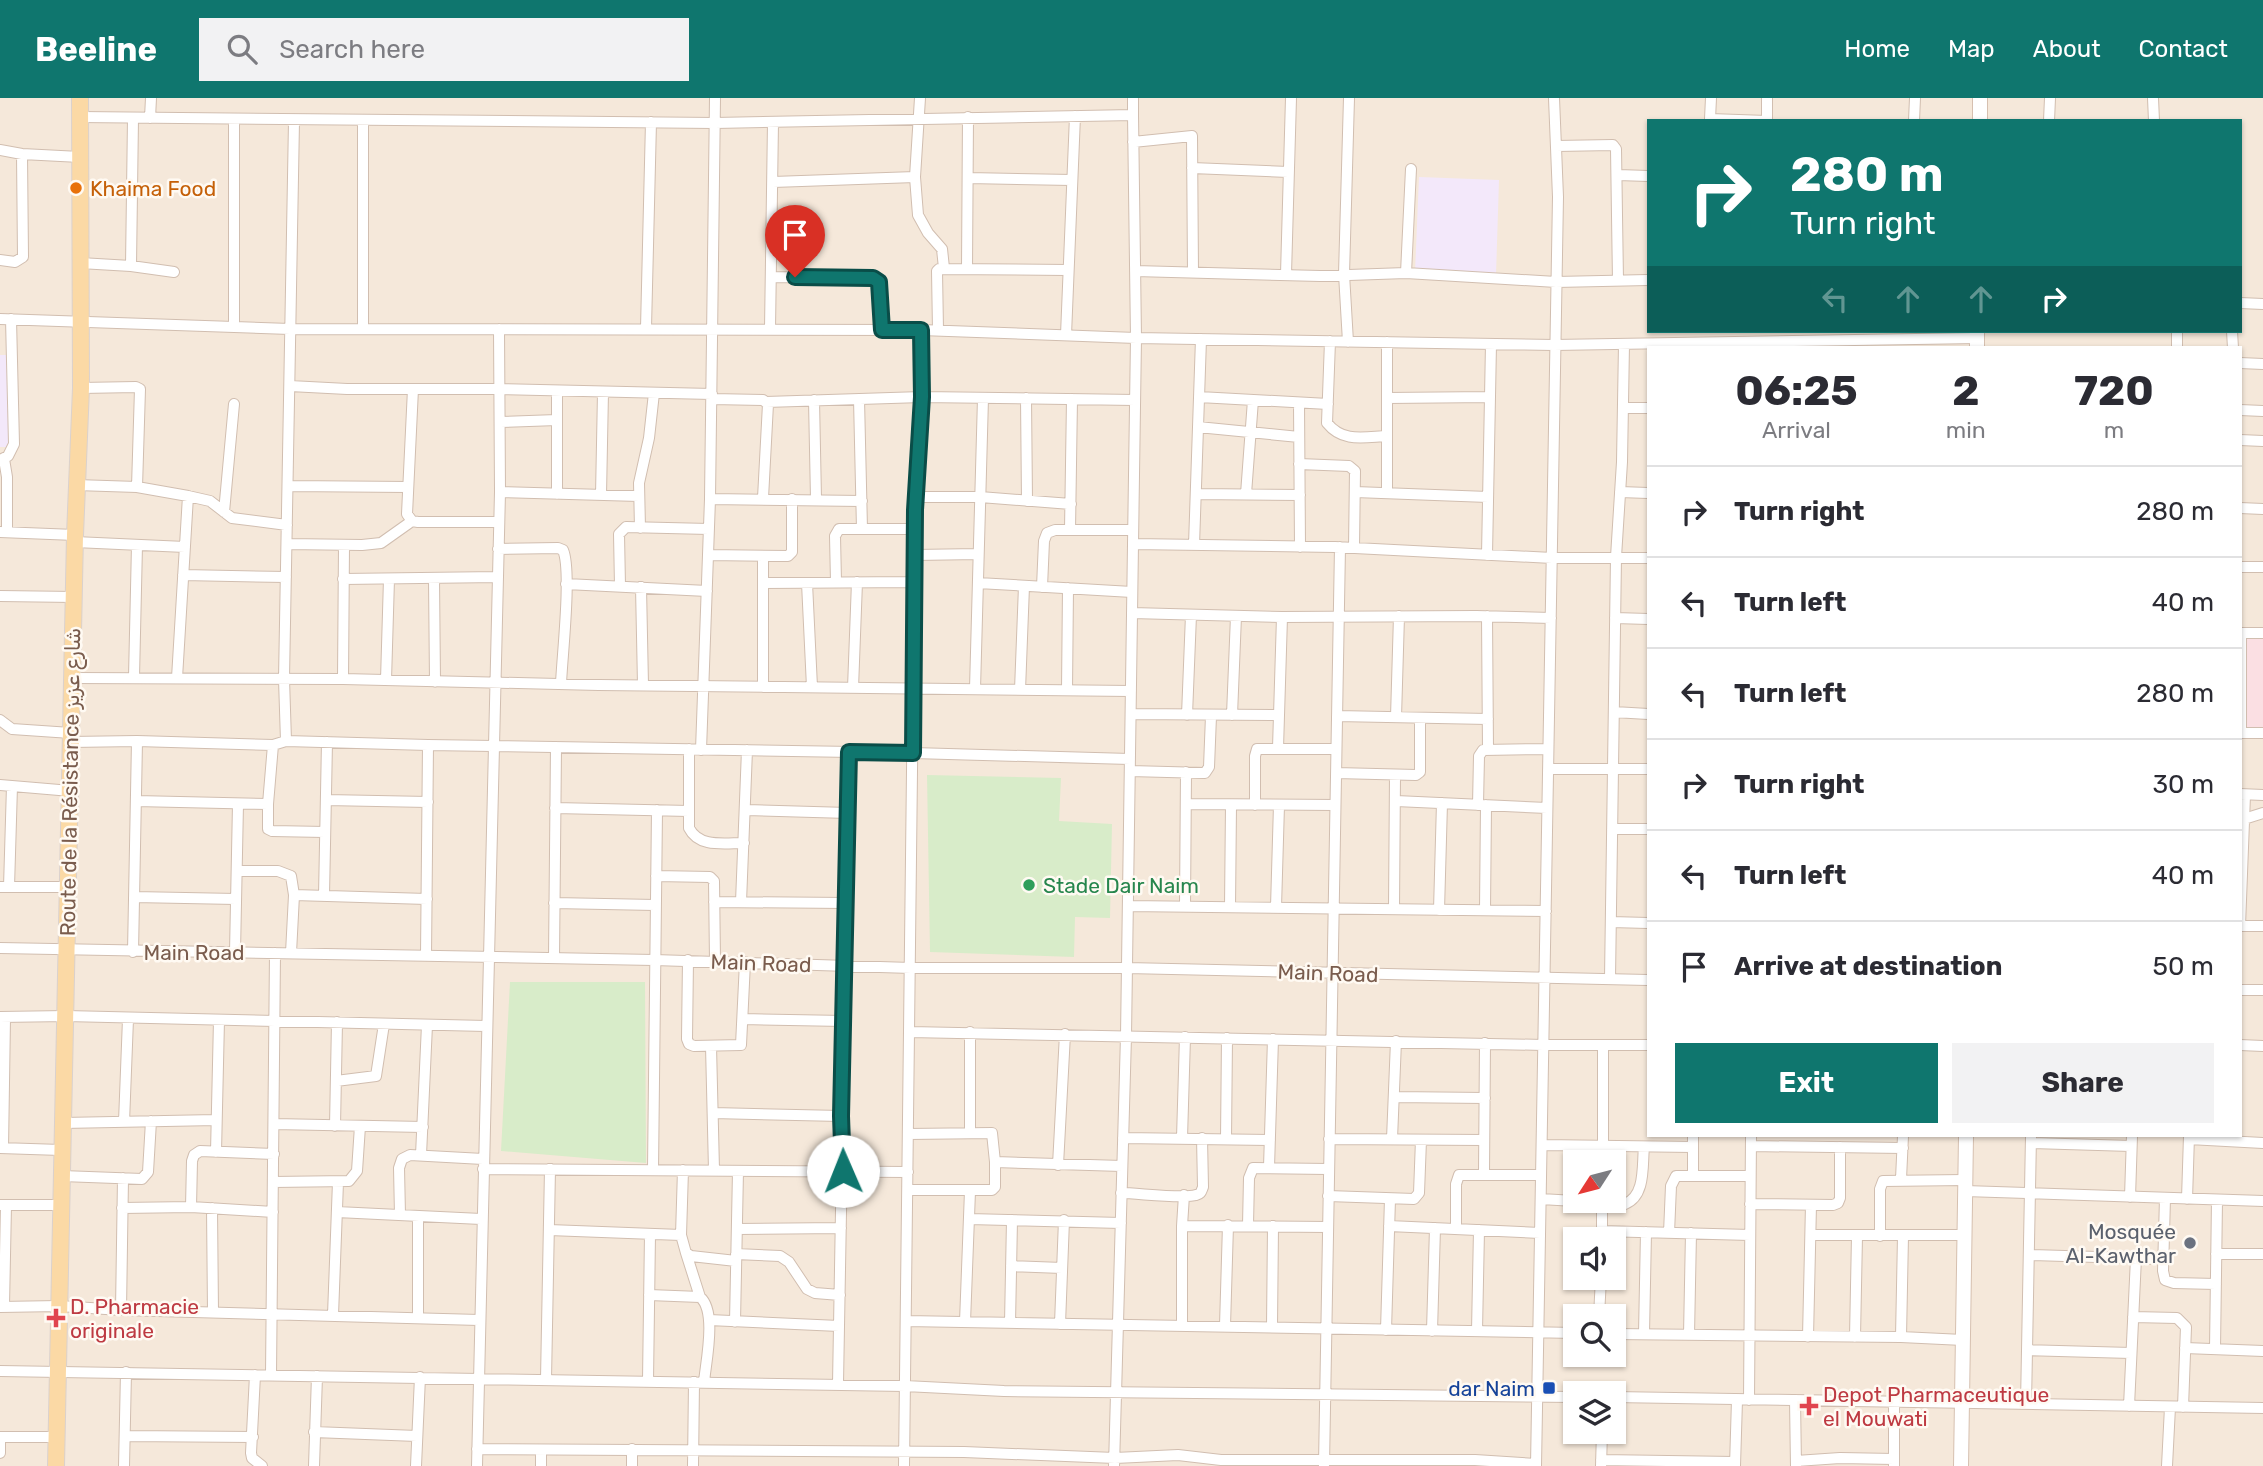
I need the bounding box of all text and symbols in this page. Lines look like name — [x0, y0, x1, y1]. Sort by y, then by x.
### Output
search box — [199, 18, 689, 81]
text: Beeline — [35, 30, 157, 69]
icon: search — [223, 30, 261, 68]
text: Search here — [279, 34, 425, 65]
text: Home — [1844, 35, 1910, 63]
text: Map — [1948, 35, 1995, 63]
text: About — [2033, 35, 2101, 63]
text: Contact — [2139, 35, 2228, 63]
text: 280 m — [1790, 145, 1944, 203]
icon: right — [1675, 147, 1766, 238]
place label: Khaima Food — [90, 176, 216, 201]
marker: Khaima Food — [68, 180, 84, 196]
text: Turn right — [1790, 204, 1935, 242]
pin — [765, 205, 825, 277]
icon: arrive — [776, 216, 814, 254]
icon: left — [1816, 280, 1854, 318]
icon: ahead — [1889, 280, 1927, 318]
icon: ahead — [1962, 280, 2000, 318]
icon: right — [2035, 280, 2073, 318]
text: 06:25 — [1735, 366, 1858, 416]
text: 2 — [1952, 366, 1979, 416]
text: 720 — [2074, 366, 2154, 416]
text: Arrival — [1762, 416, 1831, 444]
text: min — [1946, 416, 1986, 444]
text: m — [2104, 416, 2124, 444]
icon: right — [1675, 493, 1713, 531]
text: Turn right — [1734, 496, 1864, 527]
text: 280 m — [2136, 496, 2214, 527]
icon: left — [1675, 584, 1713, 622]
text: Turn left — [1734, 587, 1846, 618]
text: 40 m — [2152, 587, 2214, 618]
street label: Route de la Résistance شارع عزيز — [55, 628, 87, 936]
icon: left — [1675, 675, 1713, 713]
text: Turn left — [1734, 678, 1846, 709]
text: 280 m — [2136, 678, 2214, 709]
icon: right — [1675, 766, 1713, 804]
text: Turn right — [1734, 769, 1864, 800]
text: 30 m — [2152, 769, 2214, 800]
icon: left — [1675, 857, 1713, 895]
text: Turn left — [1734, 860, 1846, 891]
text: 40 m — [2152, 860, 2214, 891]
place label: Stade Dair Naim — [1043, 873, 1199, 898]
marker: Stade Dair Naim — [1021, 877, 1037, 893]
street label: Main Road — [144, 940, 245, 965]
icon: arrive — [1675, 948, 1713, 986]
street label: Main Road — [710, 949, 812, 977]
text: Arrive at destination — [1734, 951, 2002, 982]
text: 50 m — [2153, 951, 2214, 982]
street label: Main Road — [1277, 959, 1379, 987]
button: Exit — [1675, 1043, 1938, 1123]
button: Share — [1952, 1043, 2214, 1123]
position arrow — [806, 1134, 880, 1208]
north arrow — [1563, 1150, 1626, 1213]
map controls — [1563, 1150, 1626, 1444]
place label: Mosquée Al-Kawthar — [2065, 1219, 2176, 1268]
button: sound — [1563, 1227, 1626, 1290]
marker: Mosquée Al-Kawthar — [2182, 1235, 2198, 1251]
place label: D. Pharmacie originale — [70, 1294, 199, 1343]
button: search — [1563, 1304, 1626, 1367]
marker: D. Pharmacie originale — [48, 1310, 64, 1326]
place label: dar Naim — [1448, 1376, 1535, 1401]
marker: dar Naim — [1541, 1380, 1557, 1396]
button: layers — [1563, 1381, 1626, 1444]
place label: Depot Pharmaceutique el Mouwati — [1823, 1382, 2049, 1431]
marker: Depot Pharmaceutique el Mouwati — [1801, 1398, 1817, 1414]

